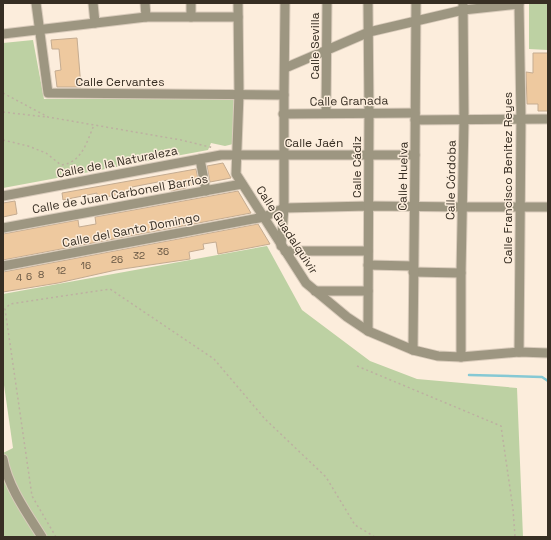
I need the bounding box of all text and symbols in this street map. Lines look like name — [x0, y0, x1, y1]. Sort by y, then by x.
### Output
street label: Calle Sevilla — [307, 12, 323, 80]
street label: Calle Cervantes — [75, 74, 165, 90]
street label: Calle Granada — [310, 92, 388, 110]
street label: Calle Francisco Benitez Reyes — [500, 92, 516, 264]
street label: Calle Jaén — [285, 135, 343, 151]
street label: Calle Cádiz — [349, 136, 365, 198]
street label: Calle Córdoba — [442, 140, 460, 220]
street label: Calle Huelva — [394, 141, 412, 211]
street label: Calle de la Naturaleza — [55, 142, 179, 182]
street label: Calle de Juan Carbonell Barrios — [31, 171, 209, 217]
street label: Calle Guadalquivir — [252, 183, 322, 278]
street label: Calle del Santo Domingo — [61, 209, 201, 251]
house number: 36 — [157, 245, 169, 258]
house number: 32 — [133, 249, 145, 262]
house number: 26 — [111, 253, 123, 266]
house number: 16 — [81, 259, 91, 272]
house number: 12 — [56, 264, 66, 277]
house number: 8 — [38, 268, 44, 281]
house number: 6 — [26, 270, 32, 283]
house number: 4 — [16, 271, 22, 284]

